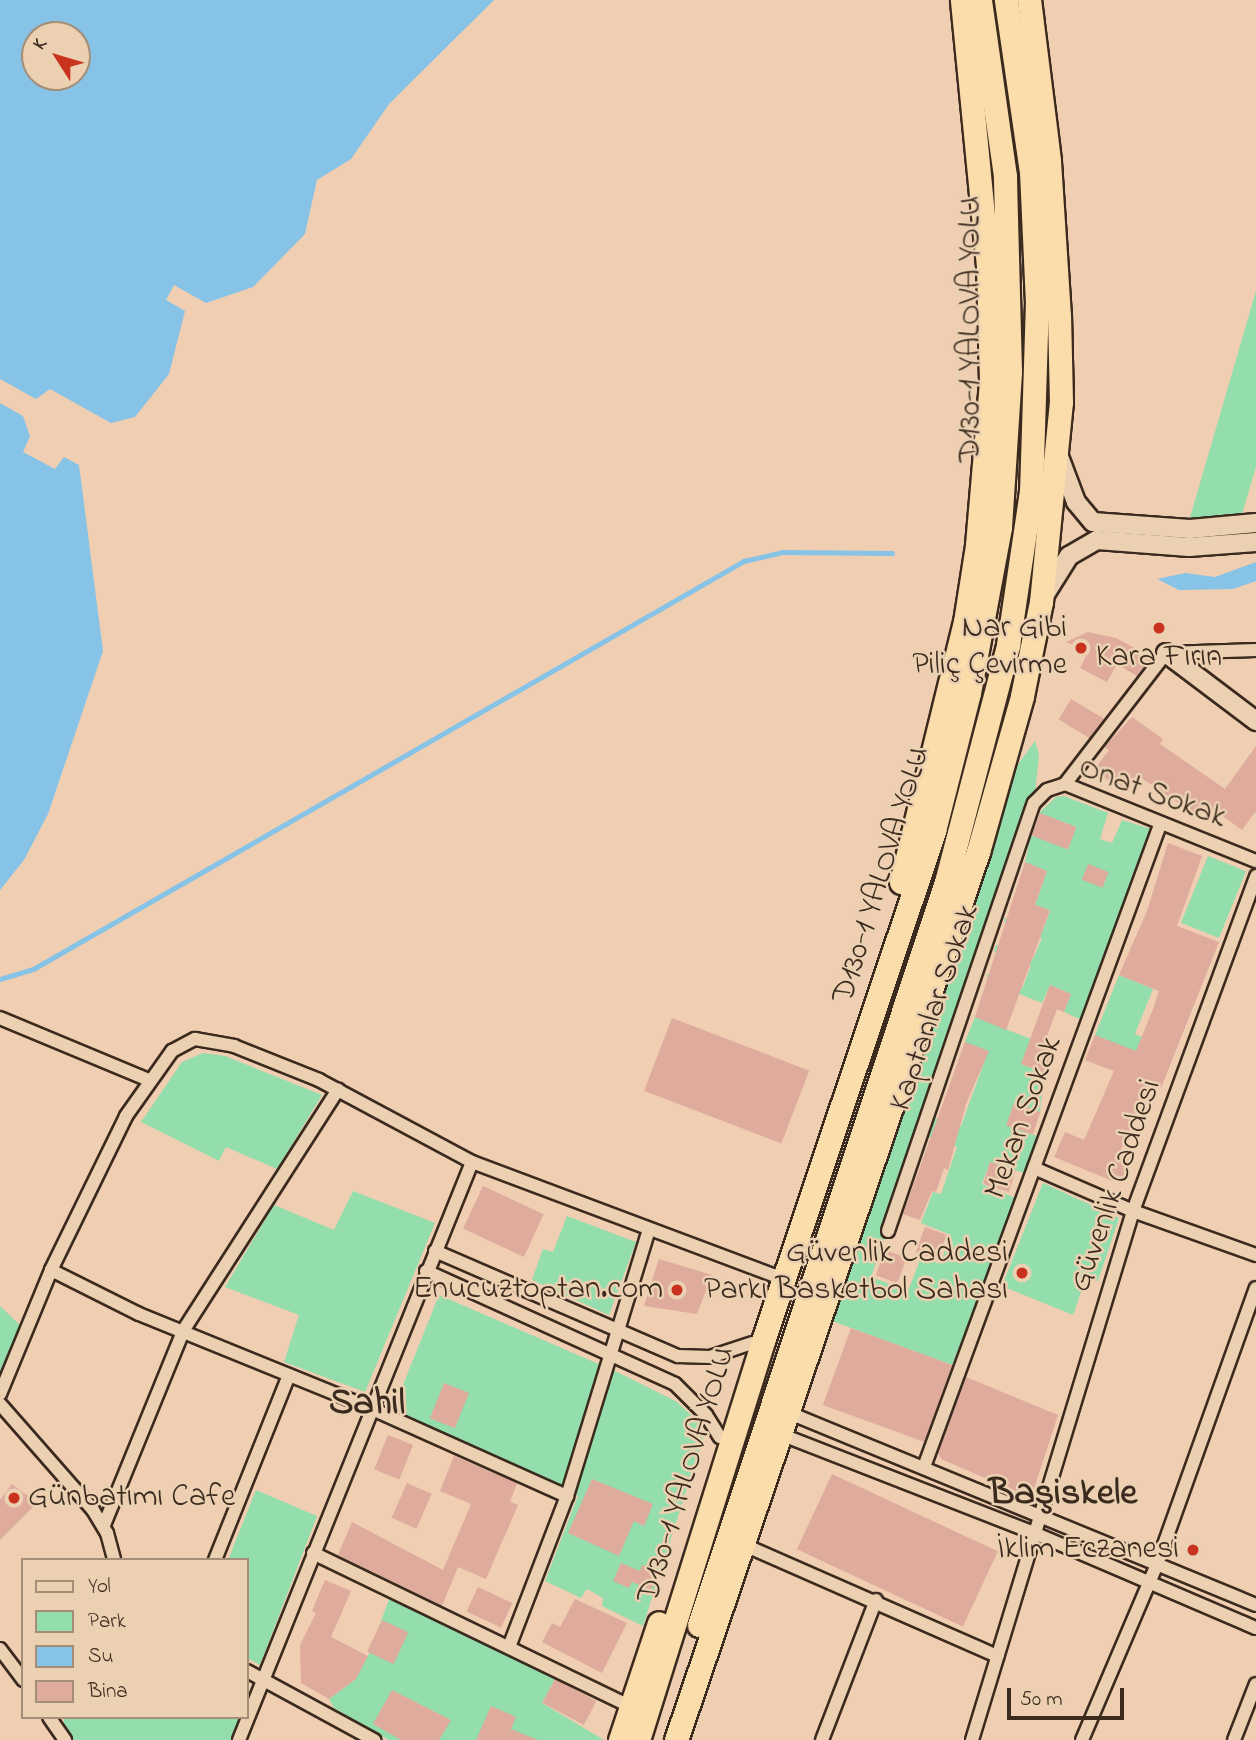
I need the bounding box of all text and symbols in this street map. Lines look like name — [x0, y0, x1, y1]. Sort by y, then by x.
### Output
north arrow — [21, 21, 91, 91]
text: K — [27, 32, 54, 56]
street label: D130-1 YALOVA YOLU — [953, 196, 991, 462]
place label: Nar Gibi Piliç Çevirme — [912, 611, 1067, 686]
marker: Kara Fırın — [1151, 620, 1167, 636]
place label: Kara Fırın — [1096, 639, 1222, 677]
marker: Nar Gibi Piliç Çevirme — [1073, 640, 1089, 656]
street label: D130-1 YALOVA YOLU — [826, 742, 940, 1008]
street label: Onat Sokak — [1073, 750, 1231, 838]
street label: Kaptanlar Sokak — [883, 900, 989, 1116]
street label: Mekan Sokak — [978, 1031, 1072, 1205]
street label: Güvenlik Caddesi — [1063, 1075, 1171, 1297]
place label: Güvenlik Caddesi Parkı Basketbol Sahası — [704, 1236, 1008, 1311]
marker: Güvenlik Caddesi Parkı Basketbol Sahası — [1014, 1265, 1030, 1281]
place label: Enucuztoptan.com — [413, 1271, 663, 1309]
marker: Enucuztoptan.com — [669, 1282, 685, 1298]
street label: D130-1 YALOVA YOLU — [631, 1342, 745, 1608]
district label: Sahil — [329, 1382, 405, 1428]
district label: Başiskele — [989, 1472, 1137, 1518]
place label: Günbatımı Cafe — [28, 1479, 235, 1517]
marker: Günbatımı Cafe — [6, 1490, 22, 1506]
place label: İklim Eczanesi — [997, 1531, 1179, 1569]
marker: İklim Eczanesi — [1185, 1542, 1201, 1558]
legend — [21, 1558, 248, 1719]
text: Yol — [88, 1572, 111, 1602]
text: Park — [88, 1607, 126, 1637]
text: Su — [88, 1642, 113, 1672]
scale bar — [1011, 1674, 1128, 1718]
text: Bina — [88, 1677, 128, 1707]
text: 50 m — [1020, 1685, 1063, 1715]

